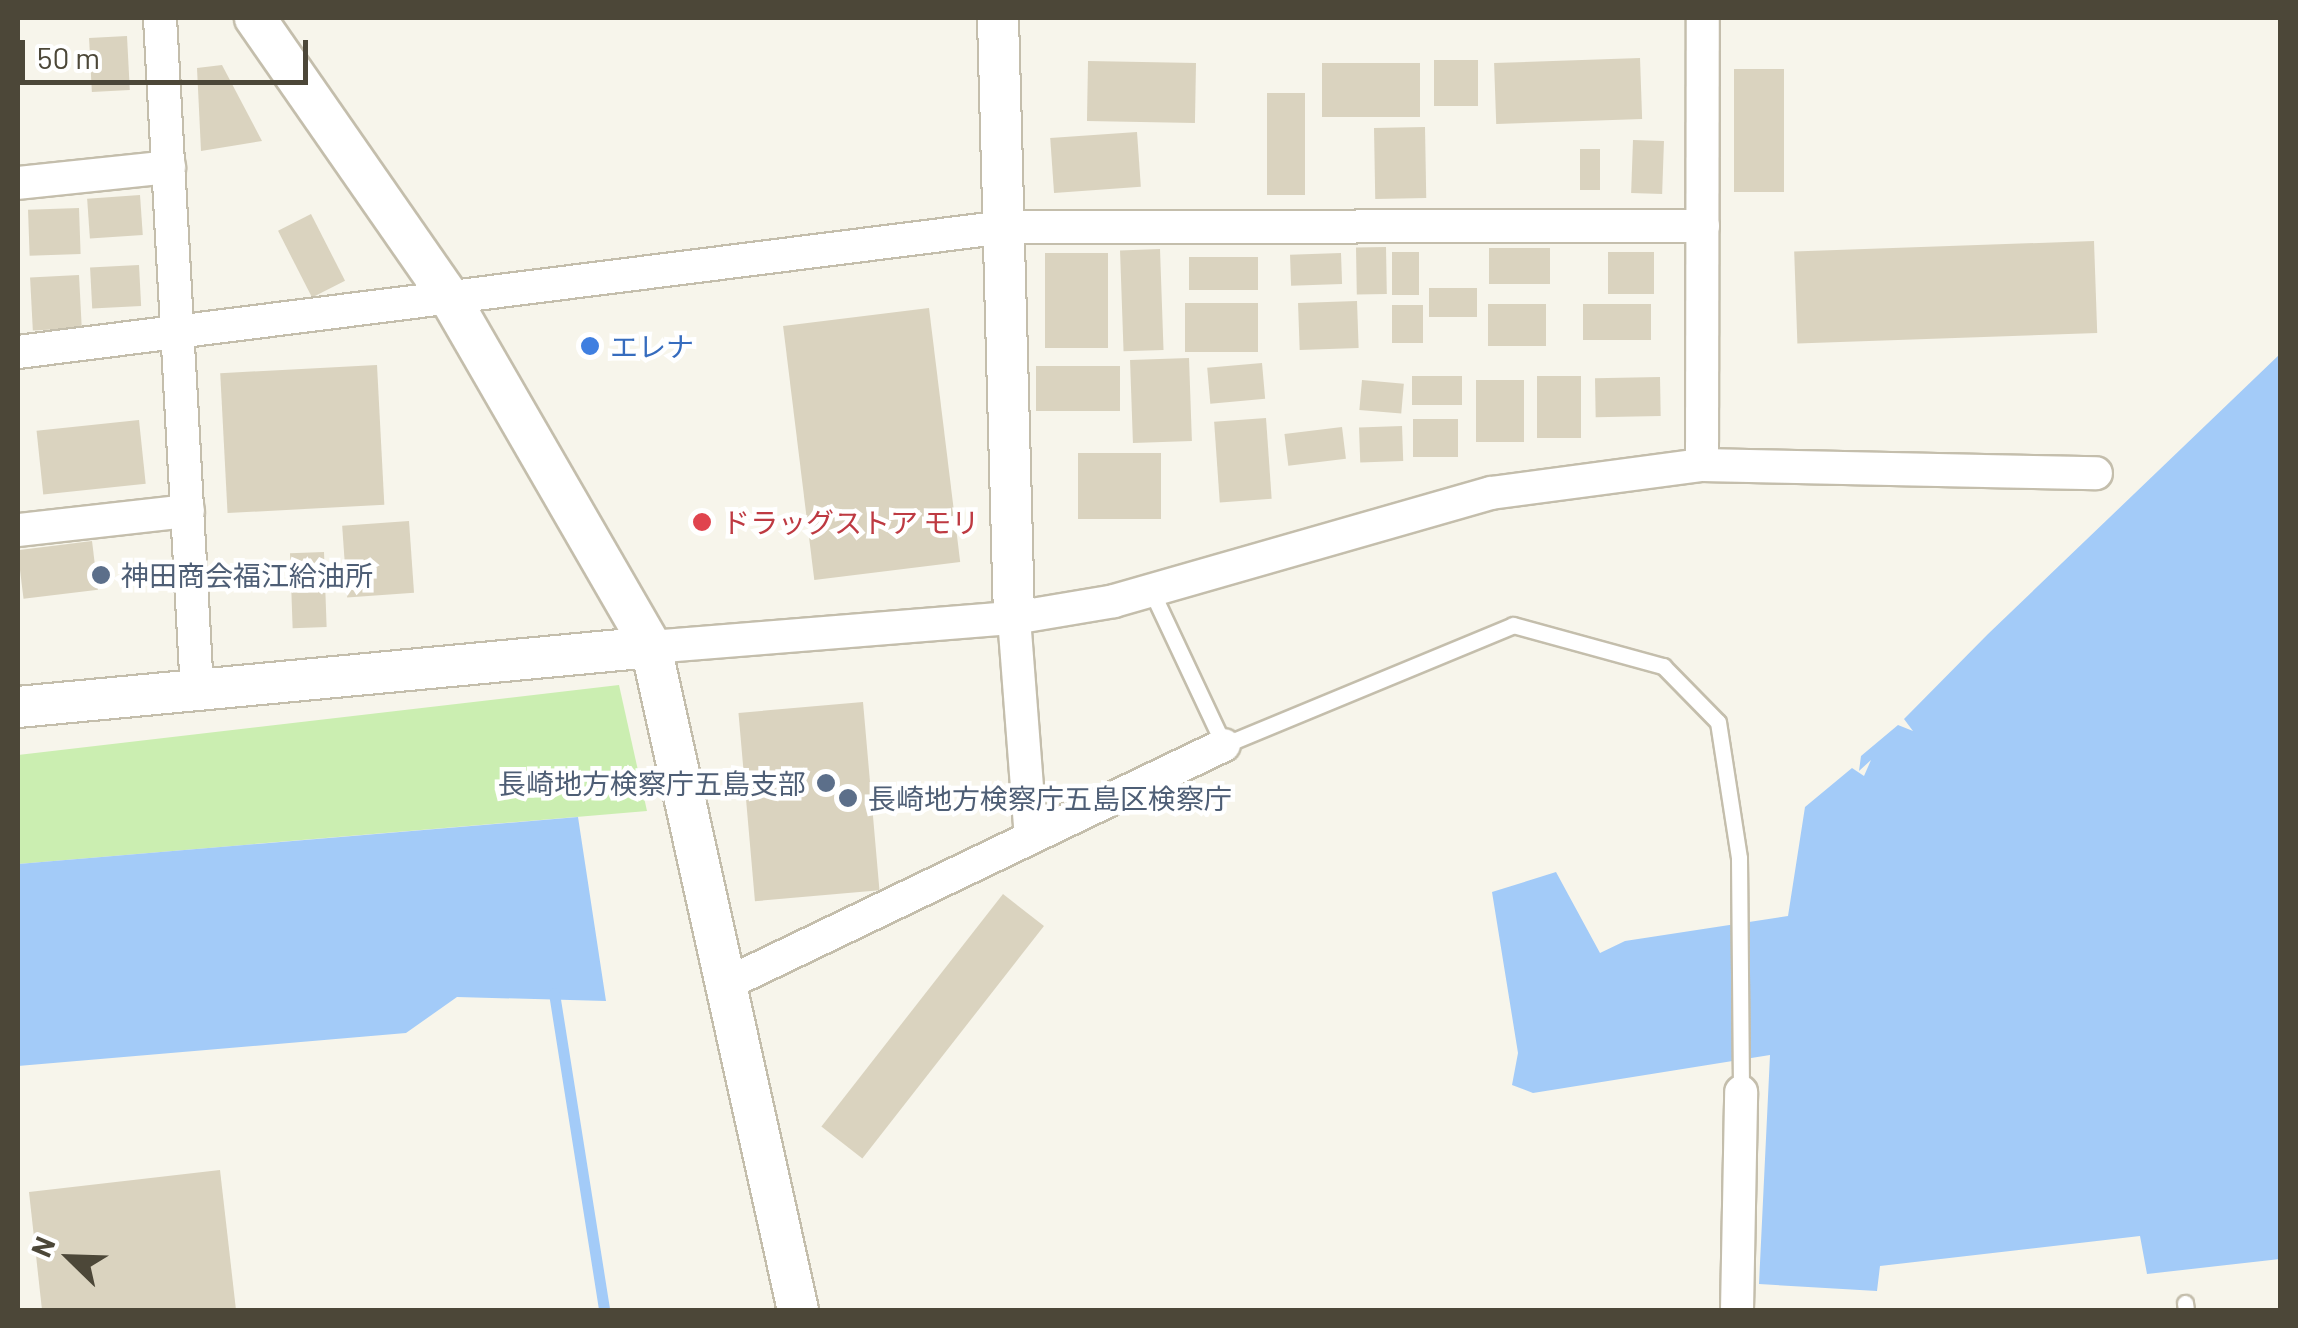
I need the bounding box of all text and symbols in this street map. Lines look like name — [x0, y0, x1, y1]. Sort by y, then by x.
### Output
scale bar — [25, 20, 312, 82]
text: 50 m — [37, 39, 100, 75]
place label: エレナ — [610, 329, 694, 363]
marker: エレナ — [579, 335, 601, 357]
place label: ドラッグストア モリ — [722, 505, 980, 539]
marker: ドラッグストア モリ — [691, 511, 713, 533]
place label: 神田商会福江給油所 — [121, 558, 373, 592]
marker: 神田商会福江給油所 — [90, 564, 112, 586]
place label: 長崎地方検察庁五島支部 — [498, 766, 806, 800]
marker: 長崎地方検察庁五島支部 — [815, 772, 837, 794]
place label: 長崎地方検察庁五島区検察庁 — [868, 781, 1232, 815]
marker: 長崎地方検察庁五島区検察庁 — [837, 787, 859, 809]
north arrow — [20, 1208, 120, 1308]
text: N — [23, 1231, 62, 1261]

